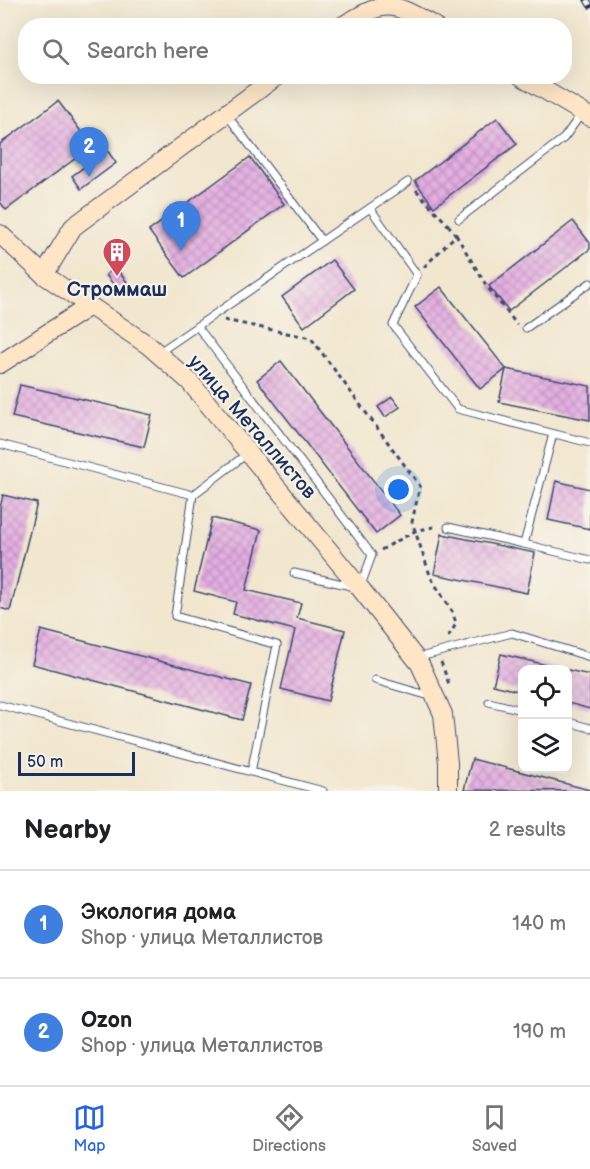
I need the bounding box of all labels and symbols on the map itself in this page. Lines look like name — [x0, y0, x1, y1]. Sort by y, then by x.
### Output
pin: 2 — [70, 128, 109, 177]
pin: 1 — [162, 202, 201, 251]
building icon: Строммаш — [101, 236, 133, 278]
place label: Строммаш — [67, 278, 167, 302]
street label: улица Металлистов — [183, 350, 321, 504]
your location — [384, 475, 413, 504]
scale bar — [18, 749, 135, 776]

